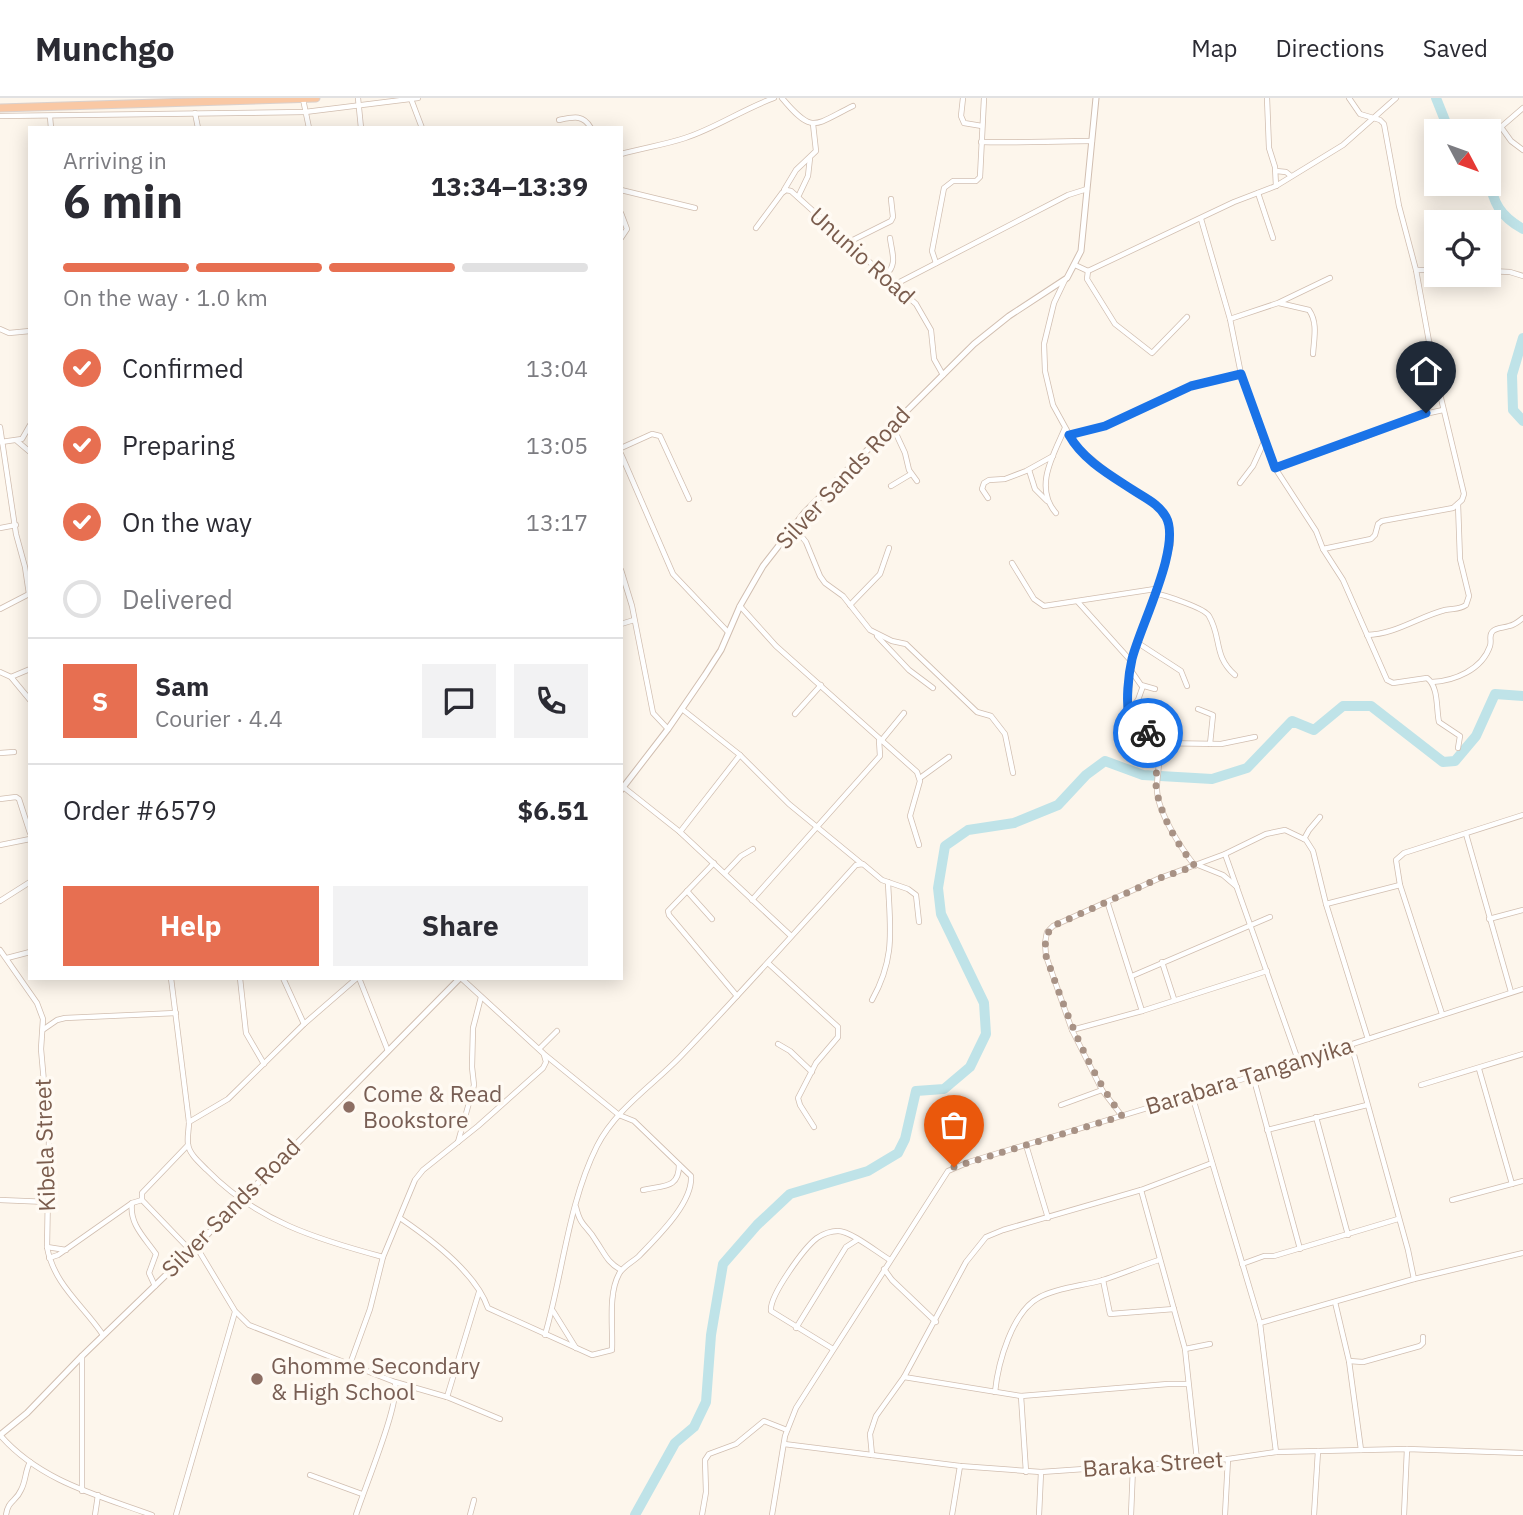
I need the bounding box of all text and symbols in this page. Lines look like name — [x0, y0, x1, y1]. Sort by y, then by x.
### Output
text: Munchgo — [35, 27, 175, 70]
text: Map — [1191, 32, 1237, 64]
text: Directions — [1275, 32, 1385, 64]
text: Saved — [1423, 32, 1488, 64]
north arrow — [1424, 119, 1502, 196]
map controls — [1424, 119, 1501, 287]
text: Arriving in — [63, 145, 167, 175]
text: 13:34–13:39 — [431, 169, 588, 203]
text: 6 min — [63, 171, 183, 231]
street label: Ununio Road — [804, 200, 922, 310]
button: locate — [1424, 210, 1501, 287]
text: On the way · 1.0 km — [63, 282, 268, 312]
pin — [1396, 341, 1456, 413]
icon: check — [63, 349, 101, 387]
text: Confirmed — [122, 351, 244, 385]
icon: home — [1407, 352, 1445, 390]
text: 13:04 — [526, 353, 588, 383]
street label: Silver Sands Road — [768, 400, 916, 555]
icon: check — [63, 426, 101, 464]
text: Preparing — [122, 428, 235, 462]
text: 13:05 — [526, 430, 588, 460]
icon: check — [63, 503, 101, 541]
text: On the way — [122, 505, 252, 539]
text: 13:17 — [526, 507, 588, 537]
text: Delivered — [122, 582, 233, 616]
button: chat — [422, 664, 496, 738]
button: phone — [514, 664, 588, 738]
text: Sam — [155, 669, 209, 703]
text: S — [92, 684, 108, 718]
courier — [1113, 698, 1183, 768]
text: Courier · 4.4 — [155, 703, 283, 733]
icon: bike — [1129, 714, 1167, 752]
text: Order #6579 — [63, 793, 217, 827]
text: $6.51 — [518, 793, 588, 827]
button: Help — [63, 886, 319, 966]
button: Share — [333, 886, 588, 966]
street label: Barabara Tanganyika — [1141, 1029, 1356, 1121]
street label: Kibela Street — [27, 1078, 61, 1212]
place label: Come & Read Bookstore — [363, 1078, 502, 1134]
pin — [924, 1095, 984, 1167]
marker: Come & Read Bookstore — [341, 1099, 357, 1115]
icon: bag — [935, 1106, 973, 1144]
street label: Silver Sands Road — [155, 1132, 306, 1283]
place label: Ghomme Secondary & High School — [271, 1350, 481, 1406]
marker: Ghomme Secondary & High School — [249, 1371, 265, 1387]
street label: Baraka Street — [1082, 1443, 1224, 1483]

